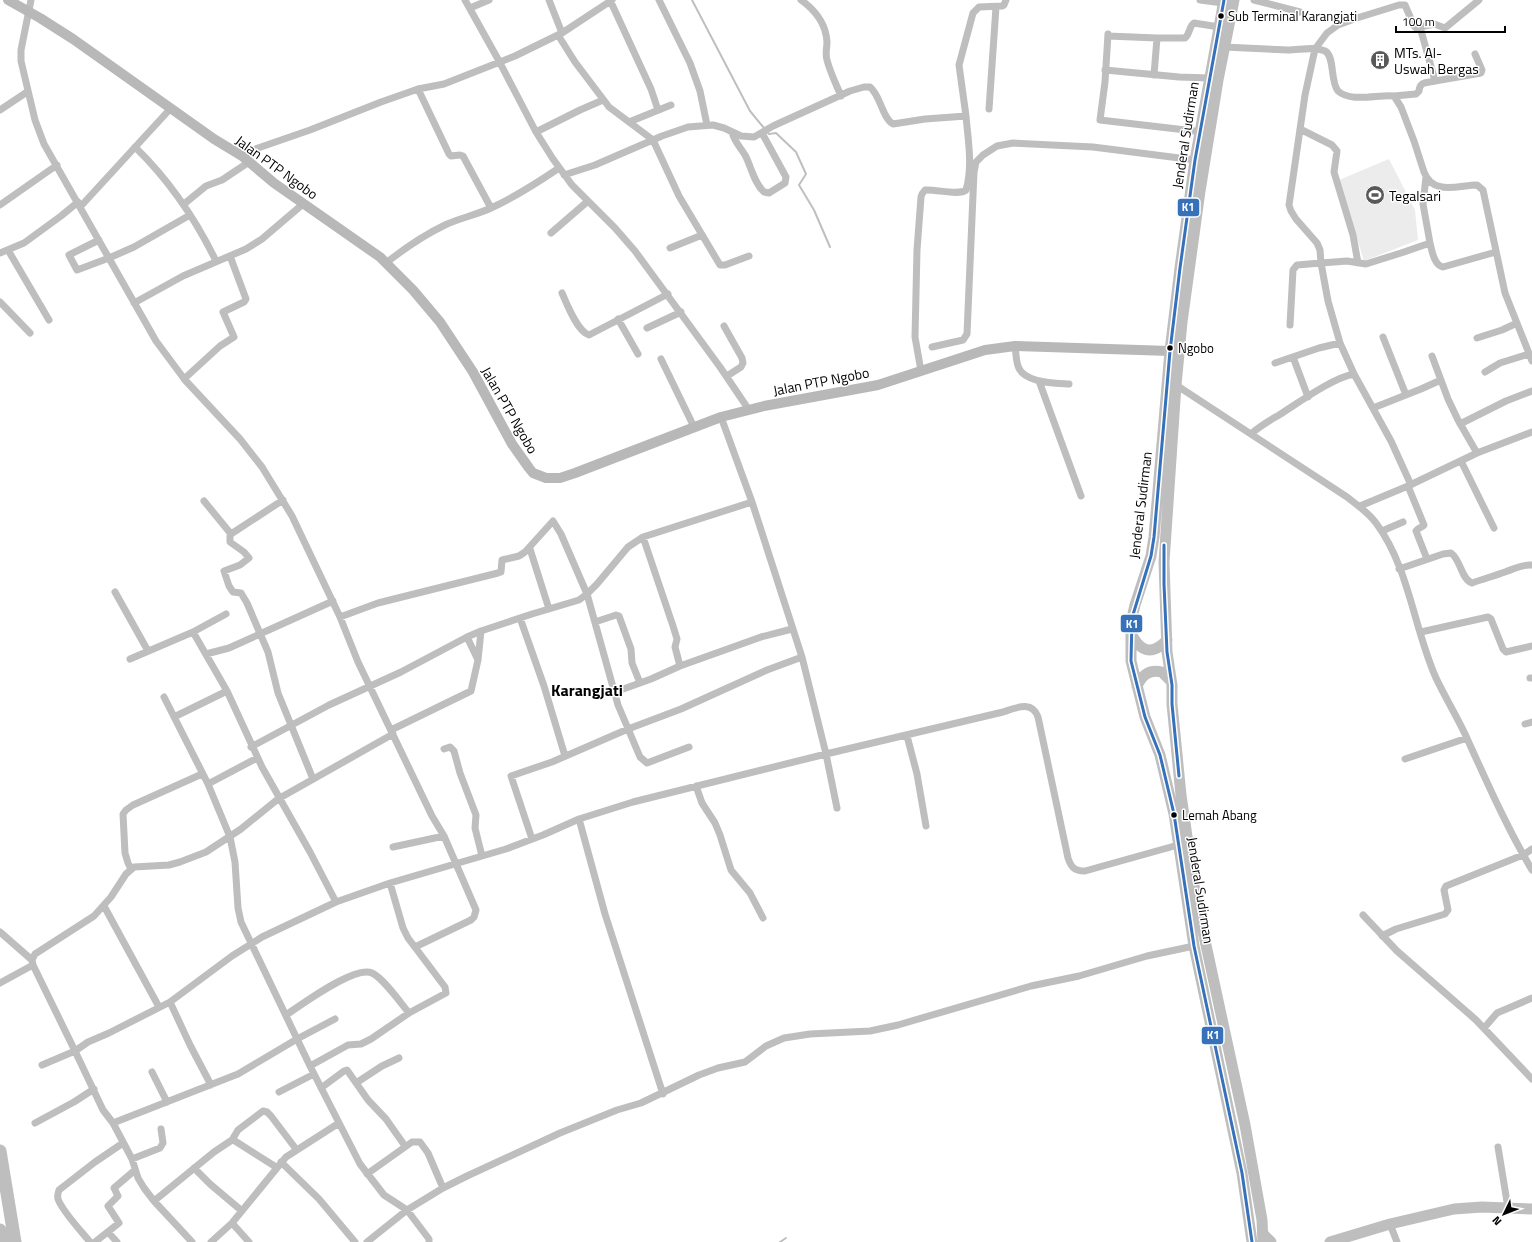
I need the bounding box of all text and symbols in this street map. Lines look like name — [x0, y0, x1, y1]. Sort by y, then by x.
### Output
place label: Sub Terminal Karangjati — [1228, 6, 1357, 26]
scale bar — [1396, 8, 1505, 34]
marker: Sub Terminal Karangjati — [1216, 11, 1226, 21]
text: 100 m — [1402, 12, 1435, 31]
place label: MTs. Al- Uswah Bergas — [1394, 42, 1479, 79]
building icon: MTs. Al- Uswah Bergas — [1369, 49, 1391, 71]
street label: Jenderal Sudirman — [1166, 80, 1204, 190]
street label: Jalan PTP Ngobo — [231, 130, 323, 204]
sports icon: Tegalsari — [1364, 184, 1386, 206]
place label: Tegalsari — [1389, 185, 1441, 206]
line badge: K1 — [1177, 198, 1200, 217]
text: K1 — [1182, 199, 1194, 215]
place label: Ngobo — [1178, 338, 1214, 358]
marker: Ngobo — [1165, 343, 1175, 353]
street label: Jalan PTP Ngobo — [771, 361, 871, 401]
street label: Jalan PTP Ngobo — [477, 362, 543, 458]
street label: Jenderal Sudirman — [1123, 450, 1157, 560]
line badge: K1 — [1120, 614, 1143, 633]
text: K1 — [1126, 616, 1138, 632]
district label: Karangjati — [551, 678, 623, 702]
place label: Lemah Abang — [1182, 805, 1257, 825]
marker: Lemah Abang — [1169, 810, 1179, 820]
street label: Jenderal Sudirman — [1182, 835, 1220, 945]
line badge: K1 — [1201, 1026, 1224, 1045]
text: K1 — [1207, 1027, 1219, 1043]
north arrow — [1484, 1194, 1524, 1234]
text: N — [1488, 1213, 1505, 1229]

